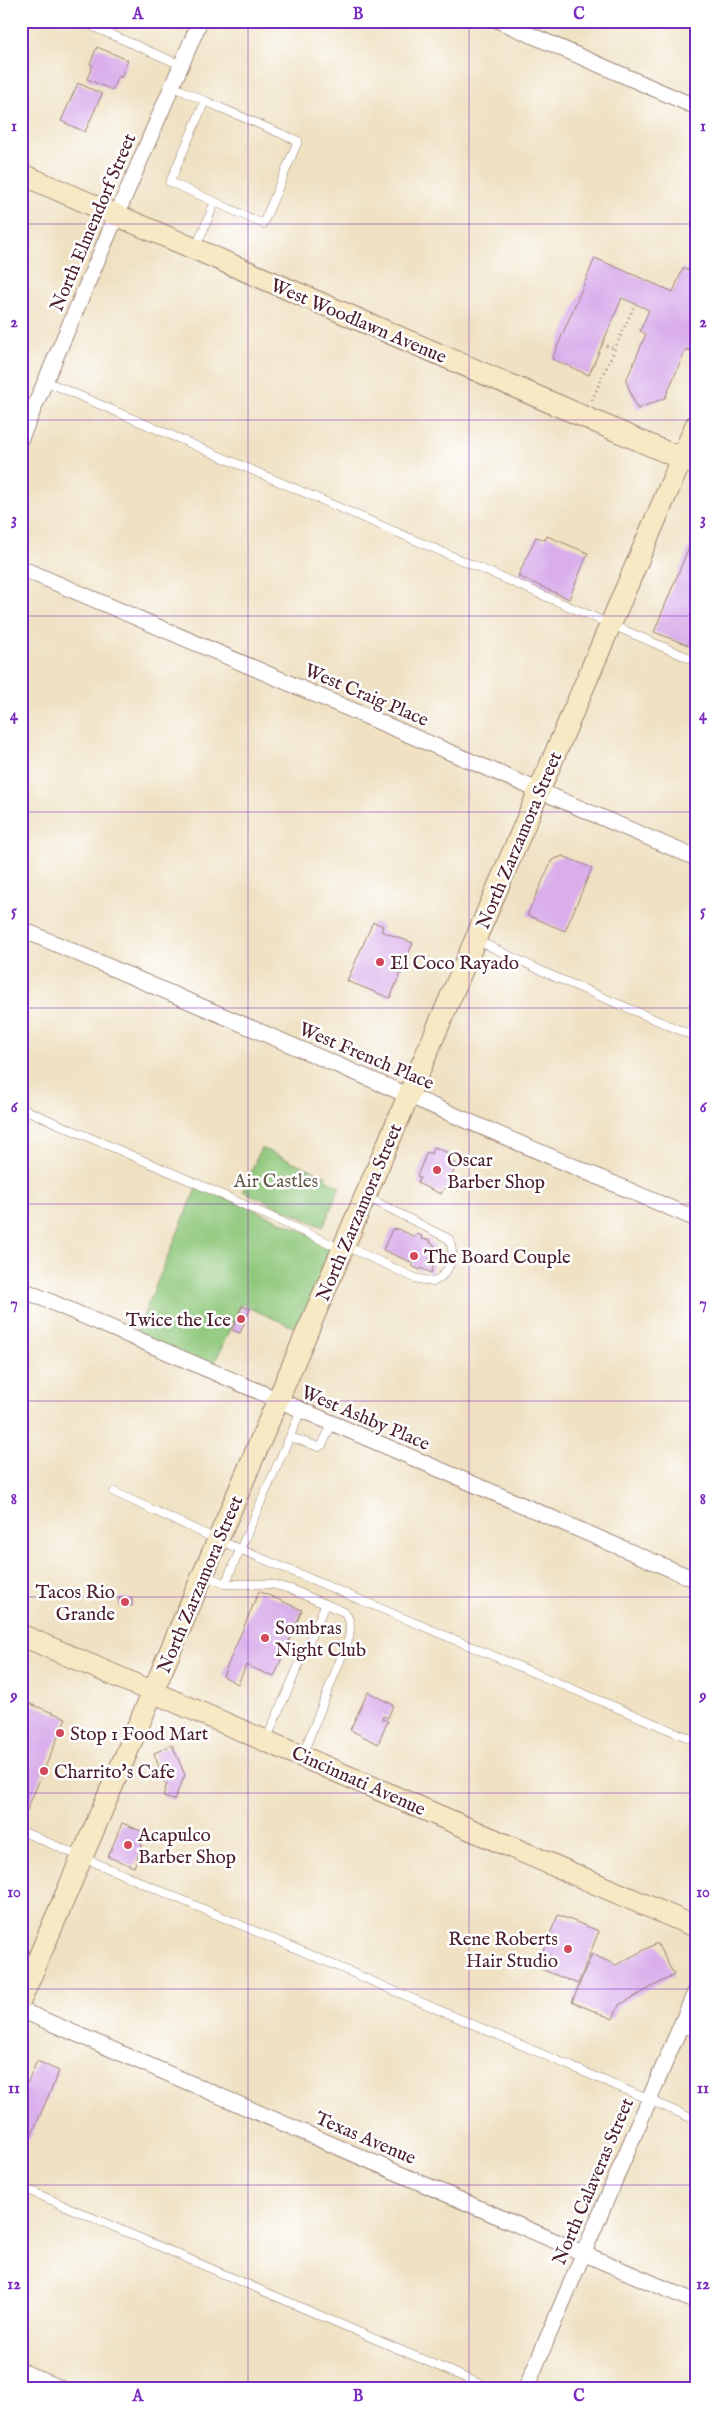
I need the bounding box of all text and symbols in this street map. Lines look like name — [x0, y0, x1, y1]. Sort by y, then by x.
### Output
text: A — [132, 5, 145, 25]
text: B — [353, 5, 364, 25]
text: C — [573, 5, 585, 25]
text: 1 — [11, 117, 17, 137]
text: 1 — [700, 117, 706, 137]
street label: North Elmendorf Street — [45, 130, 142, 315]
street label: West Woodlawn Avenue — [267, 274, 450, 370]
text: 2 — [10, 313, 18, 333]
text: 2 — [699, 313, 707, 333]
text: 3 — [11, 510, 17, 530]
text: 3 — [700, 510, 706, 530]
street label: West Craig Place — [300, 659, 432, 733]
text: 4 — [10, 706, 19, 726]
text: 4 — [699, 706, 708, 726]
street label: North Zarzamora Street — [472, 748, 568, 933]
text: 5 — [11, 902, 17, 922]
text: 5 — [700, 902, 706, 922]
place label: El Coco Rayado — [390, 952, 519, 976]
marker: El Coco Rayado — [374, 956, 386, 968]
street label: West French Place — [295, 1018, 438, 1096]
text: 6 — [11, 1098, 19, 1118]
text: 6 — [700, 1098, 708, 1118]
street label: North Zarzamora Street — [312, 1120, 408, 1305]
place label: Oscar Barber Shop — [447, 1149, 545, 1195]
marker: Oscar Barber Shop — [431, 1164, 443, 1176]
park label: Air Castles — [233, 1170, 318, 1194]
place label: The Board Couple — [424, 1246, 571, 1270]
marker: The Board Couple — [408, 1250, 420, 1262]
text: 7 — [10, 1294, 18, 1314]
text: 7 — [699, 1294, 707, 1314]
place label: Twice the Ice — [126, 1309, 231, 1333]
marker: Twice the Ice — [235, 1313, 247, 1325]
street label: West Ashby Place — [297, 1381, 433, 1457]
text: 8 — [11, 1490, 17, 1510]
text: 8 — [700, 1490, 706, 1510]
street label: North Zarzamora Street — [153, 1492, 249, 1677]
place label: Tacos Rio Grande — [36, 1581, 115, 1627]
marker: Tacos Rio Grande — [119, 1596, 131, 1608]
place label: Sombras Night Club — [275, 1617, 366, 1663]
marker: Sombras Night Club — [259, 1632, 271, 1644]
text: 9 — [10, 1687, 18, 1707]
text: 9 — [699, 1687, 707, 1707]
place label: Stop 1 Food Mart — [70, 1723, 209, 1747]
marker: Stop 1 Food Mart — [54, 1727, 66, 1739]
street label: Cincinnati Avenue — [287, 1742, 429, 1822]
place label: Charrito's Cafe — [54, 1761, 175, 1785]
marker: Charrito's Cafe — [38, 1765, 50, 1777]
place label: Acapulco Barber Shop — [137, 1824, 236, 1870]
marker: Acapulco Barber Shop — [122, 1839, 134, 1851]
text: 10 — [7, 1883, 21, 1903]
text: 10 — [696, 1883, 710, 1903]
place label: Rene Roberts Hair Studio — [448, 1928, 558, 1974]
marker: Rene Roberts Hair Studio — [562, 1943, 574, 1955]
text: 11 — [8, 2079, 20, 2099]
text: 11 — [697, 2079, 709, 2099]
street label: North Calaveras Street — [548, 2094, 640, 2269]
street label: Texas Avenue — [311, 2107, 420, 2171]
text: 12 — [7, 2275, 21, 2295]
text: 12 — [696, 2275, 710, 2295]
text: A — [132, 2387, 145, 2407]
text: B — [353, 2387, 364, 2407]
text: C — [573, 2387, 585, 2407]

